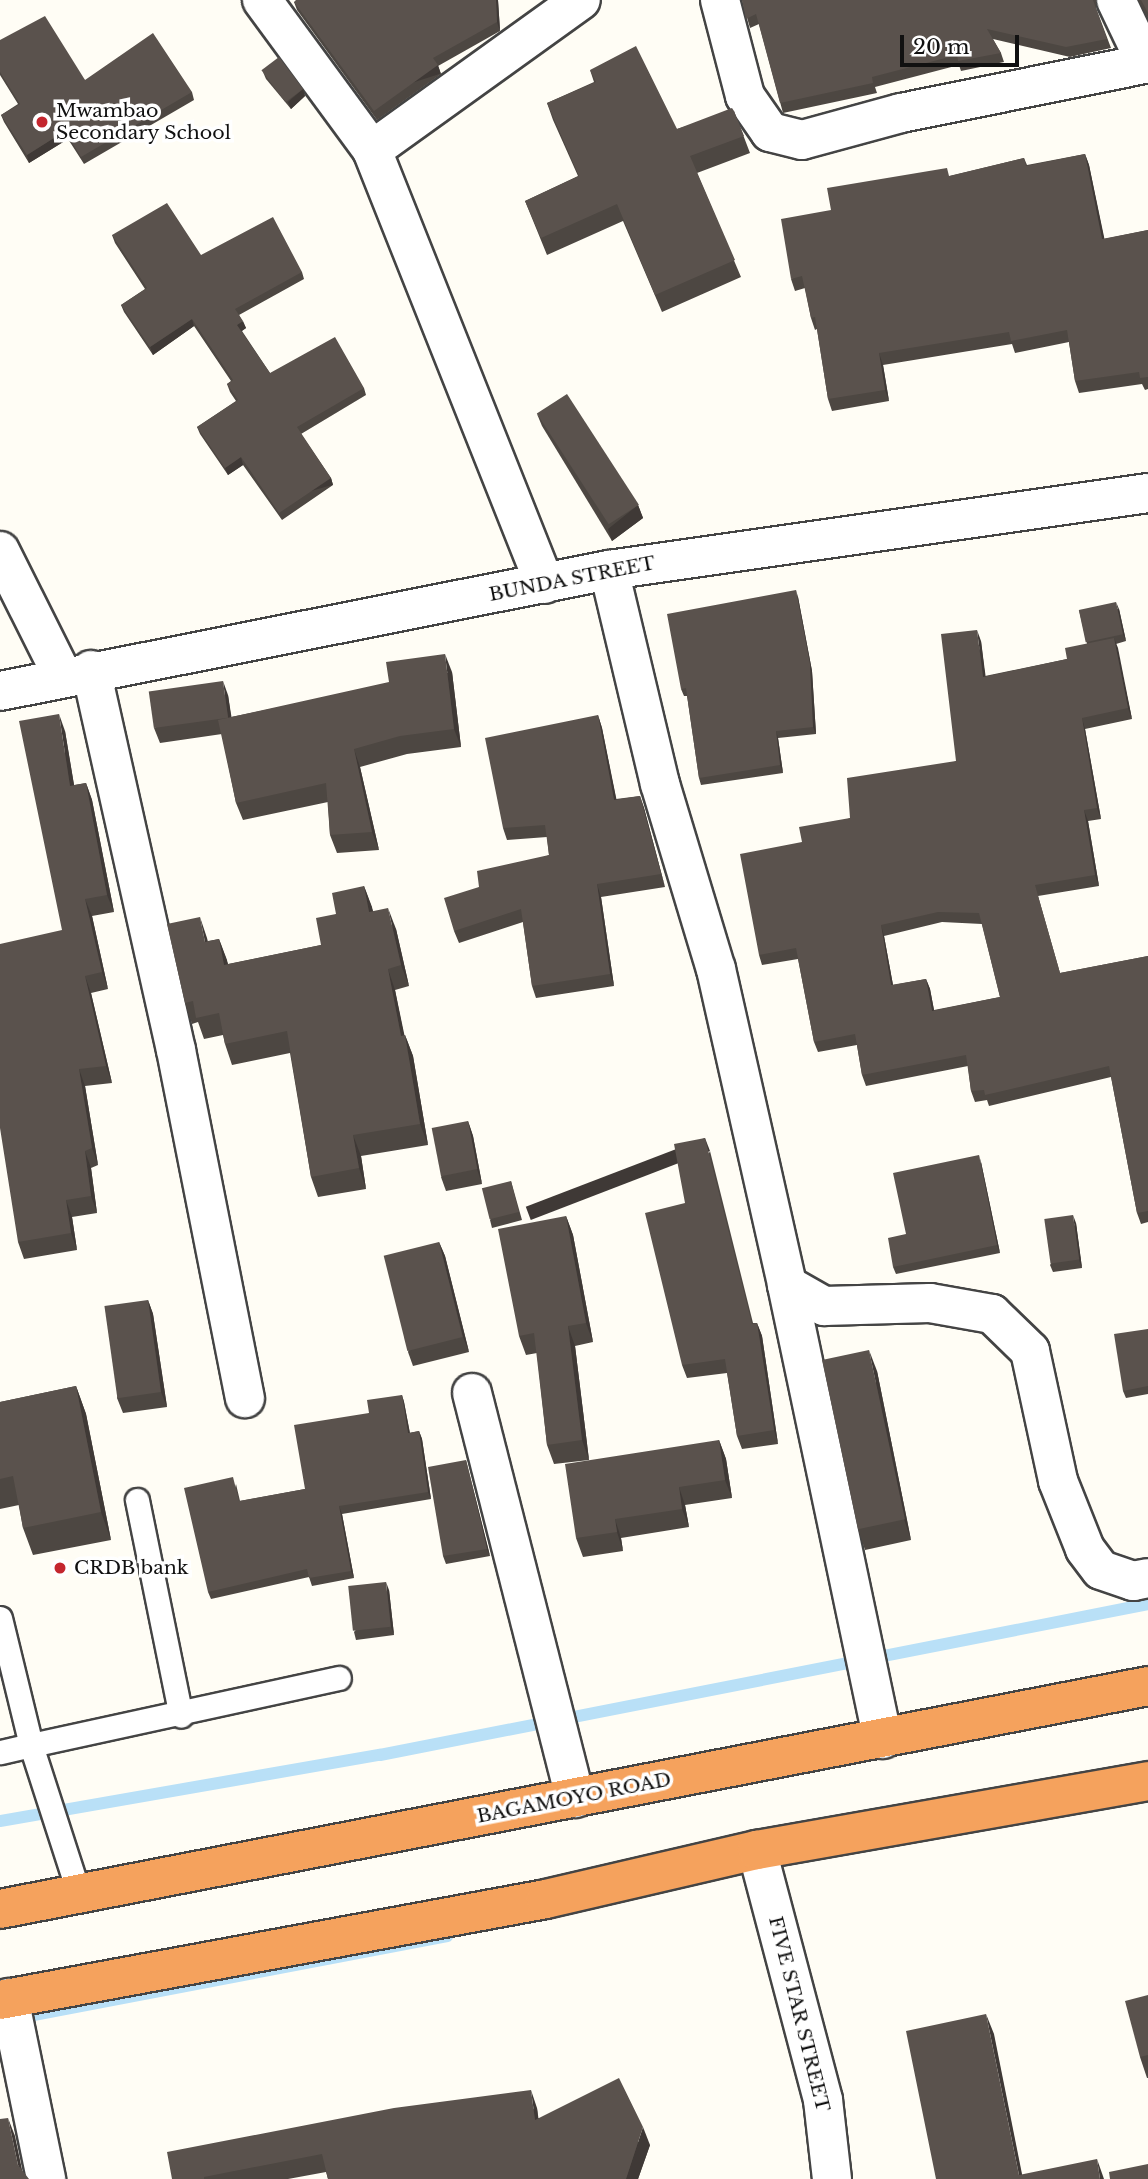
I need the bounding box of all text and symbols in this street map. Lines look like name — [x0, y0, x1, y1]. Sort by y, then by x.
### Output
scale bar — [903, 21, 1022, 65]
text: 20 m — [913, 34, 970, 60]
place label: Mwambao Secondary School — [56, 100, 231, 144]
marker: Mwambao Secondary School — [34, 114, 50, 130]
street label: BUNDA STREET — [487, 552, 657, 606]
place label: CRDB bank — [74, 1557, 189, 1579]
marker: CRDB bank — [52, 1560, 68, 1576]
street label: BAGAMOYO ROAD — [475, 1768, 673, 1828]
street label: FIVE STAR STREET — [764, 1914, 834, 2114]

